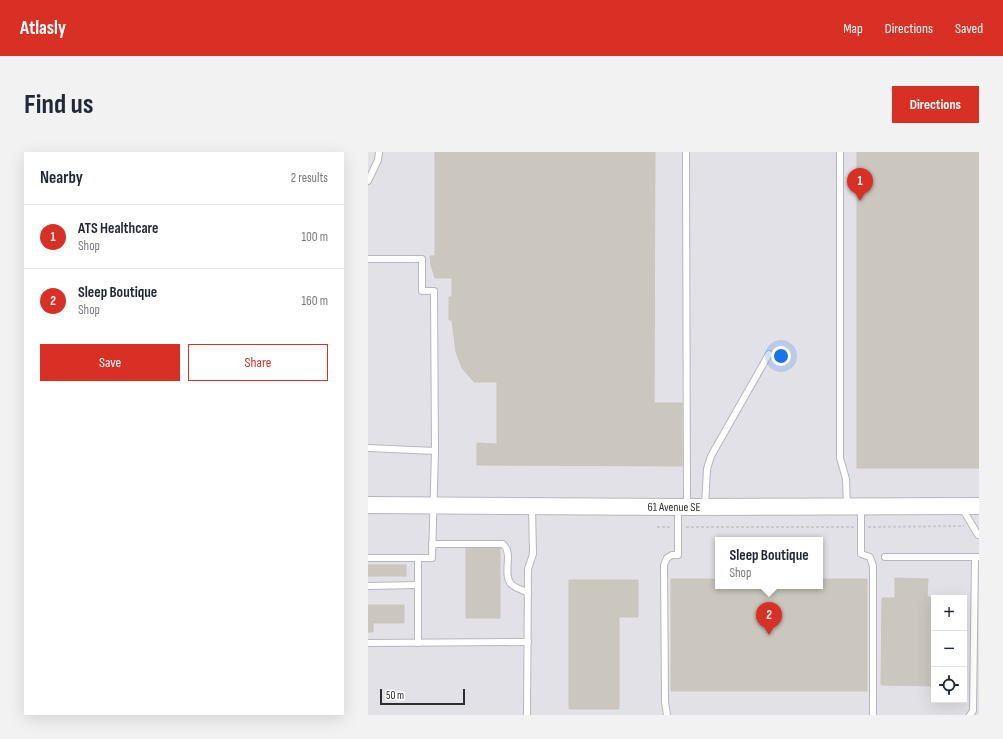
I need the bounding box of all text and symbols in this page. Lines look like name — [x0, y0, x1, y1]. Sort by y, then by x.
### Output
text: Atlasly — [20, 17, 66, 40]
text: Map — [843, 20, 863, 37]
text: Directions — [885, 20, 933, 37]
text: Saved — [955, 20, 983, 37]
button: Directions — [892, 86, 979, 123]
text: Find us — [24, 88, 93, 121]
text: Nearby — [40, 168, 83, 188]
pin: 1 — [847, 168, 873, 201]
text: 2 results — [291, 170, 328, 186]
text: ATS Healthcare — [78, 219, 158, 238]
text: 1 — [50, 229, 56, 245]
text: 100 m — [301, 229, 328, 245]
text: Shop — [78, 238, 100, 254]
text: Sleep Boutique — [78, 283, 157, 302]
text: 2 — [50, 293, 56, 309]
text: 160 m — [302, 293, 328, 309]
text: Shop — [78, 302, 100, 318]
button: Save — [40, 344, 180, 381]
button: Share — [188, 344, 328, 381]
your location — [771, 346, 791, 366]
street label: 61 Avenue SE — [648, 499, 700, 515]
popup — [715, 537, 823, 589]
text: Sleep Boutique — [729, 546, 809, 565]
text: Shop — [729, 565, 751, 581]
map controls — [931, 595, 967, 703]
button: + — [931, 595, 967, 631]
pin: 2 — [756, 602, 782, 635]
button: − — [931, 631, 967, 667]
button: locate — [931, 667, 967, 703]
scale bar — [380, 687, 465, 706]
text: 50 m — [386, 689, 404, 702]

